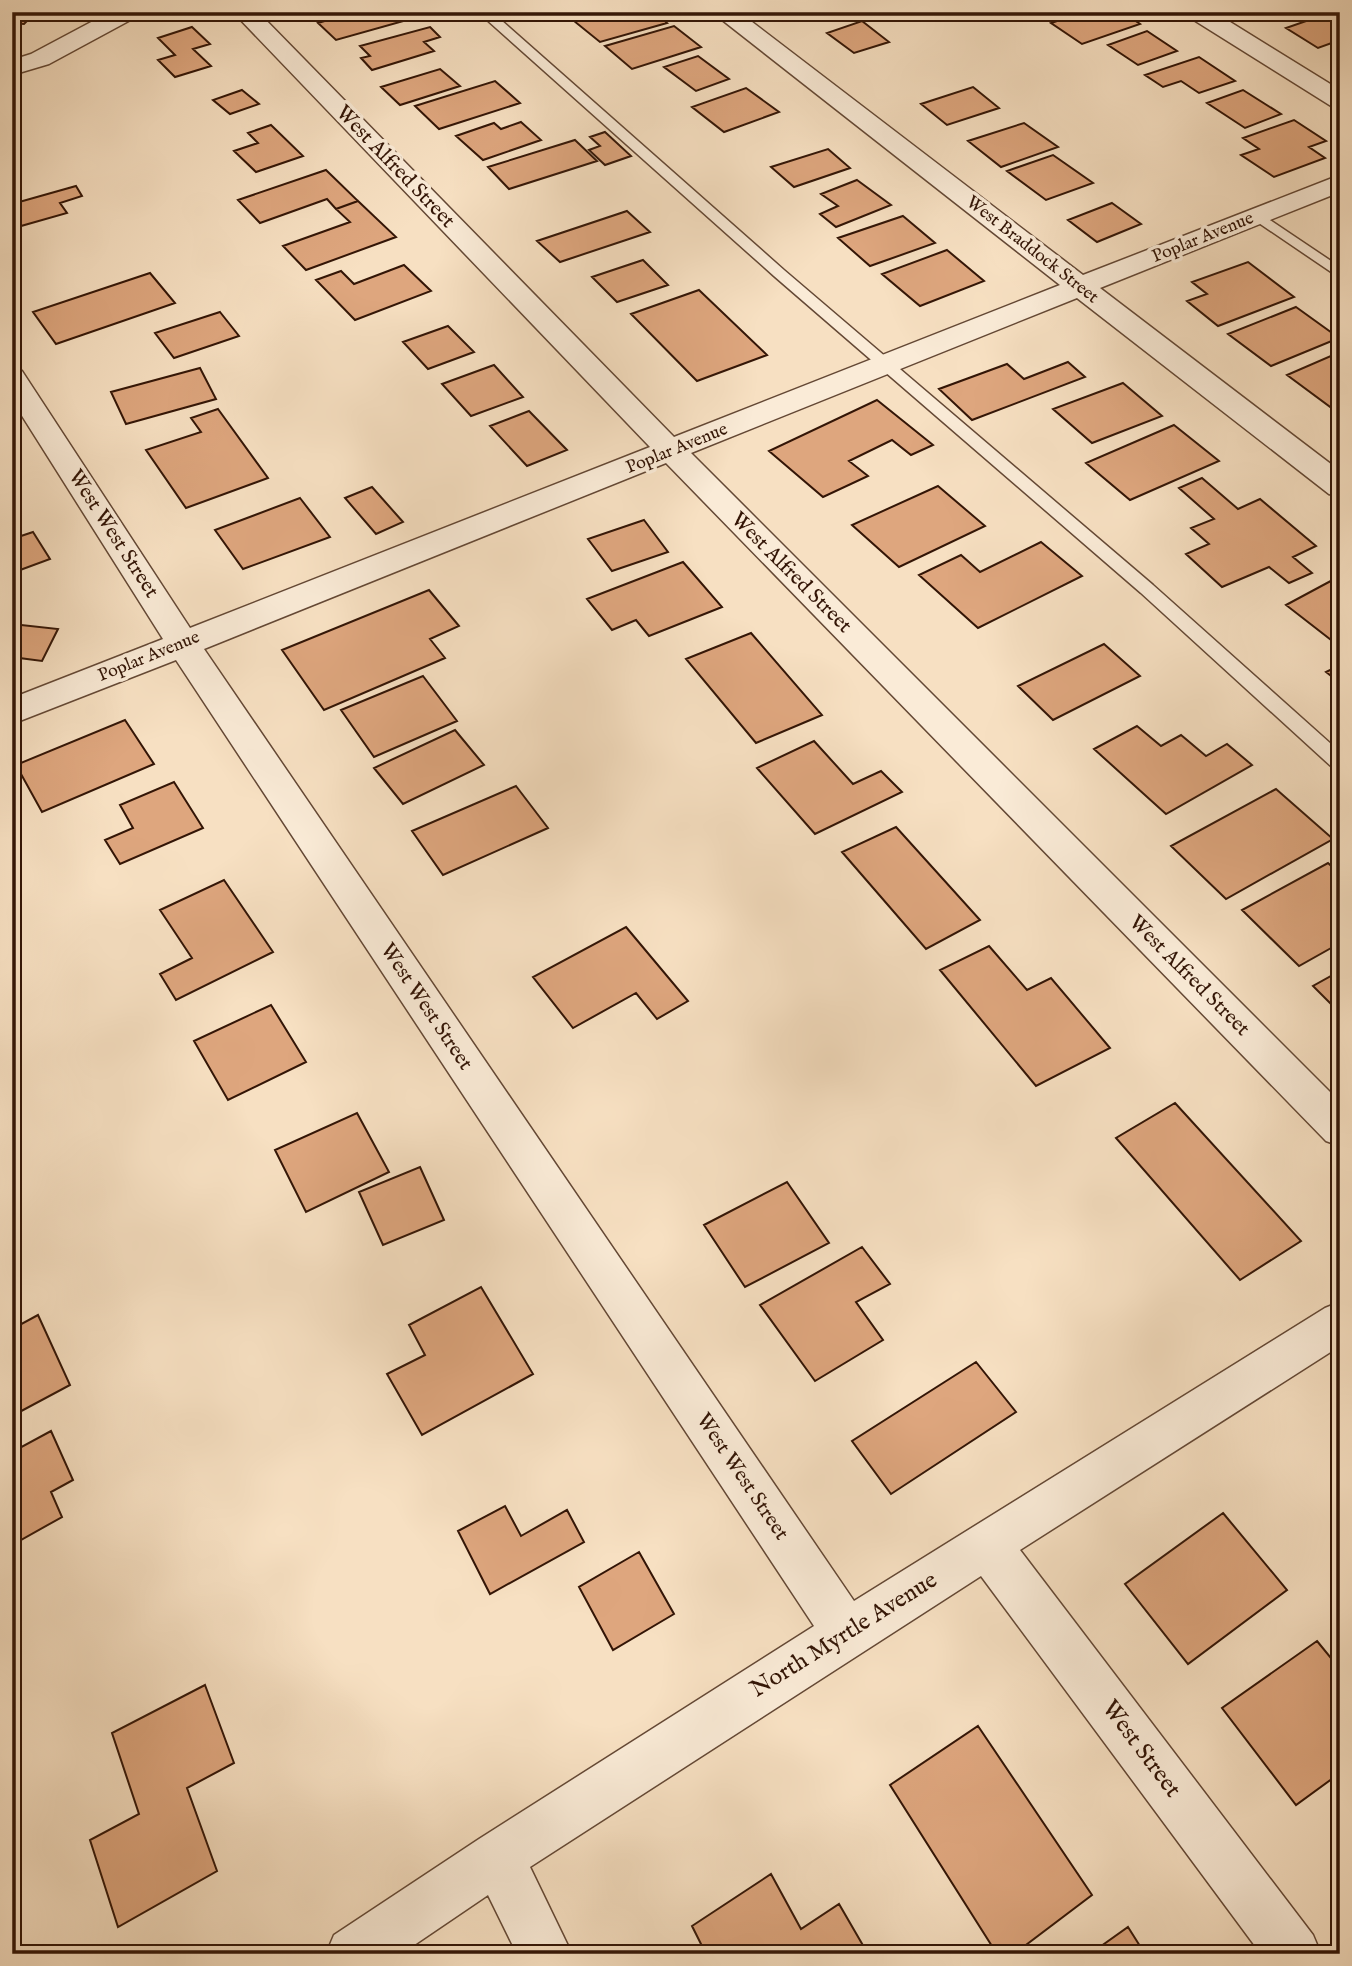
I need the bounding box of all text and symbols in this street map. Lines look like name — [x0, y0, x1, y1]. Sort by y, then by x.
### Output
street label: West Alfred Street — [329, 100, 461, 234]
street label: West Braddock Street — [961, 191, 1103, 309]
street label: Poplar Avenue — [1149, 207, 1257, 269]
street label: Poplar Avenue — [623, 418, 731, 480]
street label: West West Street — [61, 465, 165, 603]
street label: West Alfred Street — [725, 507, 857, 639]
street label: Poplar Avenue — [95, 626, 203, 688]
street label: West Alfred Street — [1123, 910, 1255, 1042]
street label: West West Street — [373, 938, 479, 1076]
street label: West West Street — [689, 1408, 795, 1546]
street label: North Myrtle Avenue — [745, 1565, 943, 1705]
street label: West Street — [1094, 1694, 1188, 1804]

